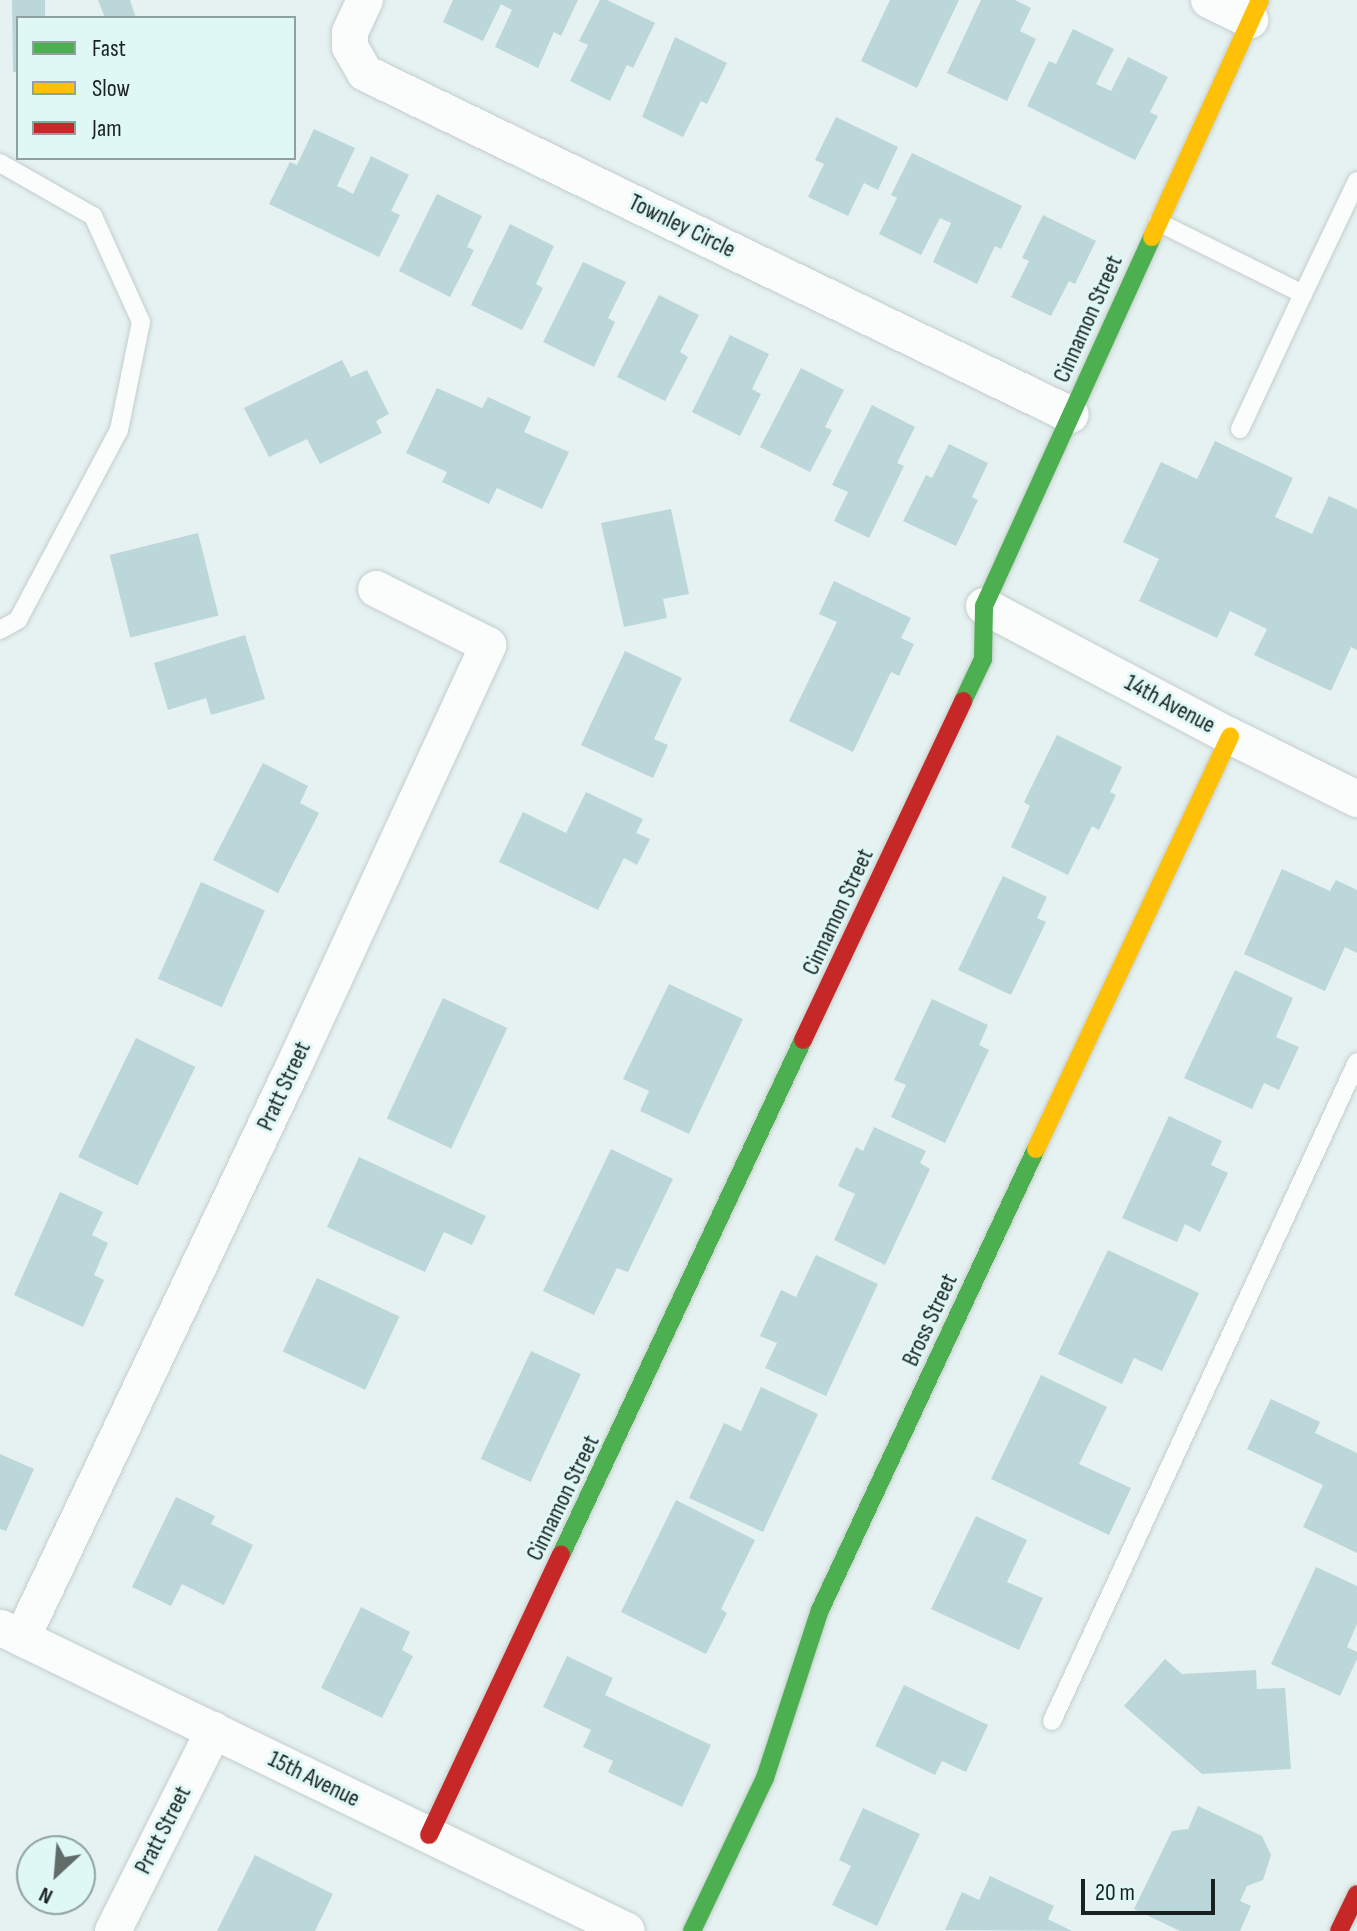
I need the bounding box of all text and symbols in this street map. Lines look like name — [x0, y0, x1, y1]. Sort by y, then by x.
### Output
legend — [16, 16, 296, 160]
text: Fast — [92, 34, 126, 63]
text: Slow — [92, 74, 130, 103]
text: Jam — [92, 114, 122, 143]
street label: Townley Circle — [624, 188, 740, 264]
street label: Cinnamon Street — [1047, 251, 1129, 387]
street label: 14th Avenue — [1120, 668, 1220, 740]
street label: Cinnamon Street — [796, 844, 880, 980]
street label: Pratt Street — [251, 1037, 317, 1135]
street label: Bross Street — [896, 1269, 964, 1371]
street label: Cinnamon Street — [520, 1431, 606, 1565]
street label: 15th Avenue — [264, 1745, 364, 1813]
street label: Pratt Street — [129, 1781, 197, 1879]
north arrow — [16, 1835, 96, 1915]
scale bar — [1085, 1863, 1219, 1913]
text: 20 m — [1095, 1878, 1135, 1907]
text: N — [35, 1881, 57, 1910]

